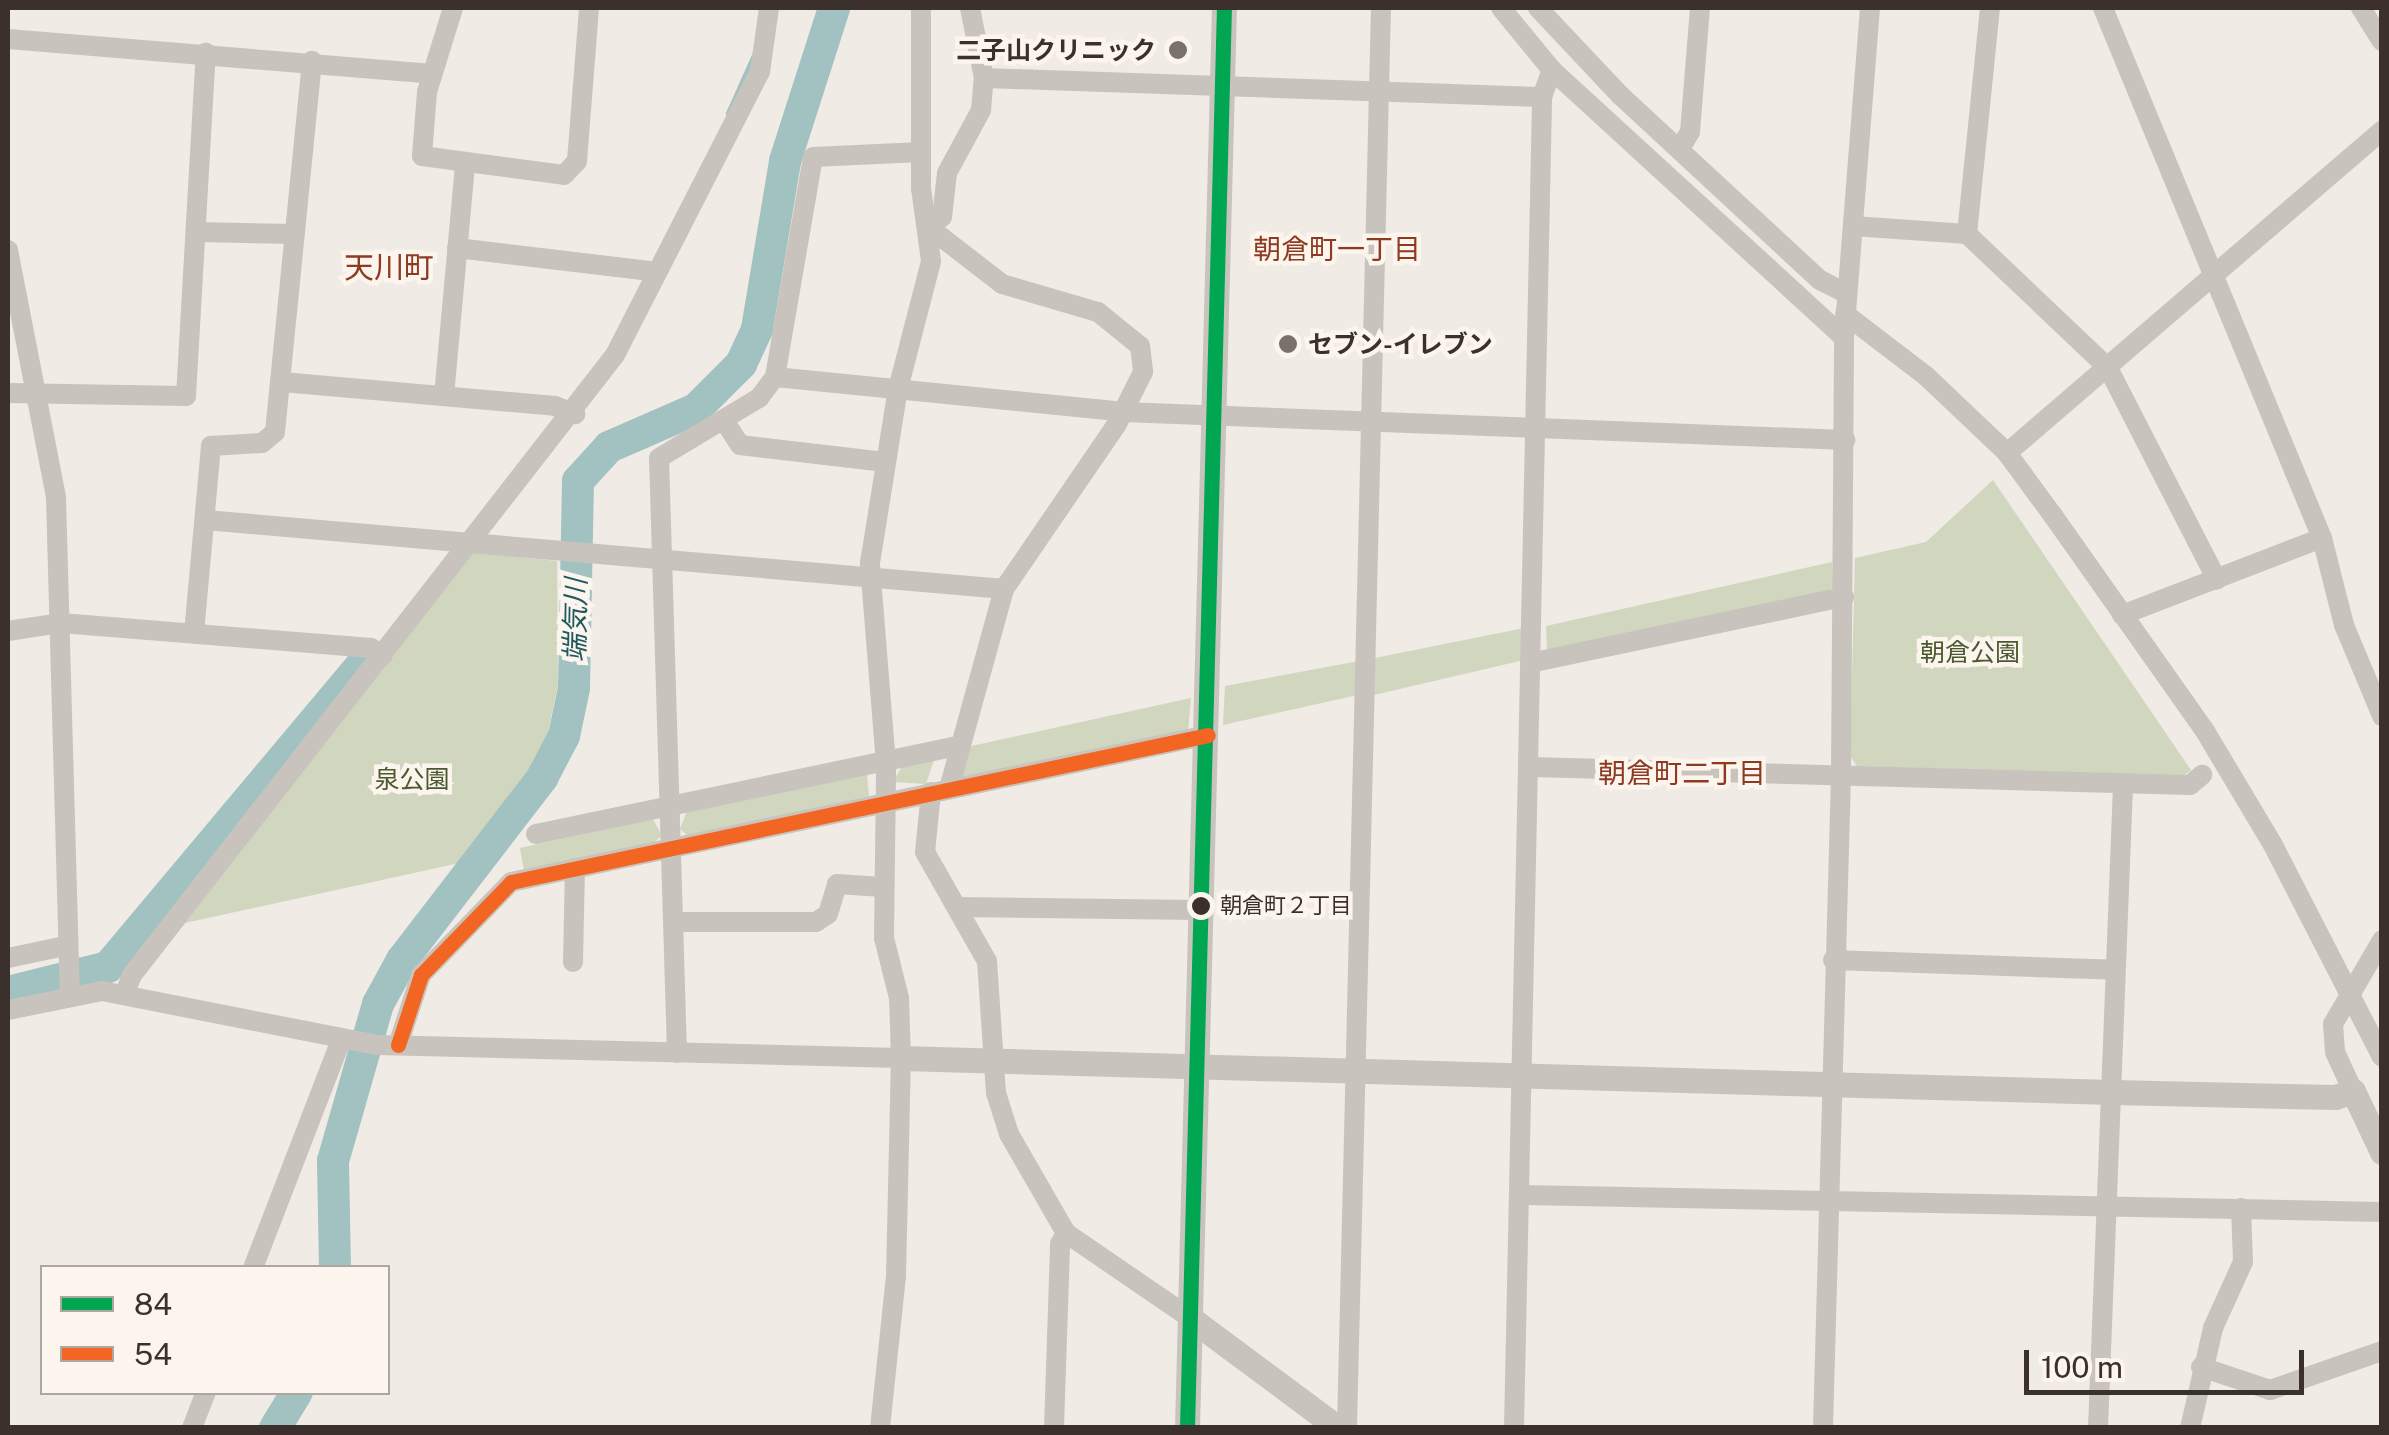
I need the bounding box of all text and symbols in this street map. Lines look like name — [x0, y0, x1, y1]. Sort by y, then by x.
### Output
place label: 二子山クリニック — [956, 35, 1156, 65]
marker: 二子山クリニック — [1165, 37, 1191, 63]
district label: 朝倉町一丁目 — [1253, 232, 1421, 266]
district label: 天川町 — [344, 249, 434, 285]
place label: セブン-イレブン — [1308, 329, 1493, 359]
marker: セブン-イレブン — [1277, 333, 1299, 355]
water label: 端気川 — [557, 578, 593, 662]
park label: 朝倉公園 — [1920, 637, 2020, 667]
district label: 朝倉町二丁目 — [1598, 756, 1766, 790]
park label: 泉公園 — [375, 764, 449, 794]
place label: 朝倉町２丁目 — [1220, 893, 1352, 919]
marker: 朝倉町２丁目 — [1191, 896, 1211, 916]
legend — [40, 1265, 390, 1395]
text: 84 — [134, 1286, 172, 1322]
scale bar — [2029, 1330, 2309, 1392]
text: 54 — [134, 1336, 172, 1372]
text: 100 m — [2041, 1349, 2123, 1385]

